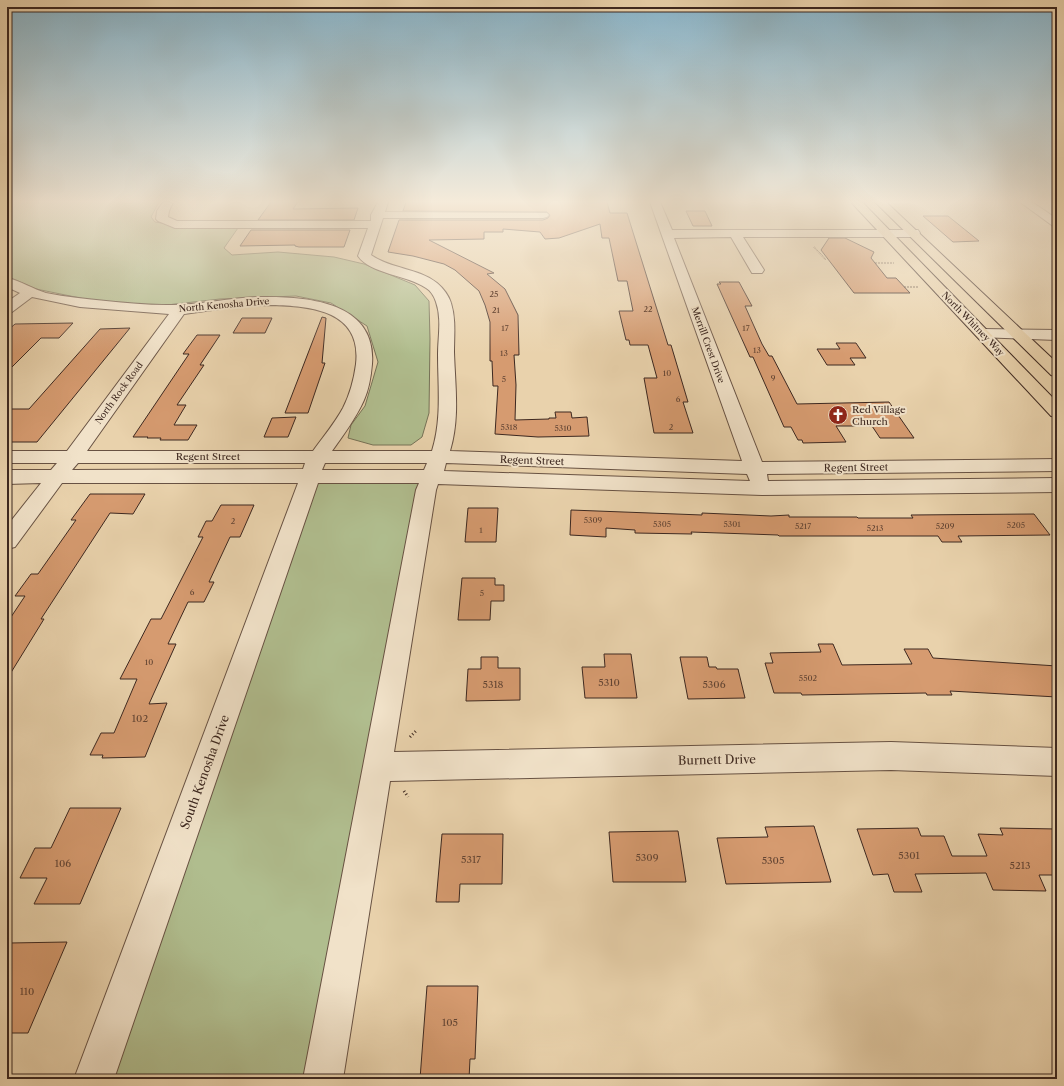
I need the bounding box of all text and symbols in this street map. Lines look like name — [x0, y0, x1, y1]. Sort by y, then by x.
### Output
house number: 25 — [490, 289, 498, 299]
street label: North Whitney Way — [940, 289, 1007, 359]
street label: North Kenosha Drive — [178, 295, 270, 314]
house number: 22 — [643, 304, 653, 314]
house number: 21 — [492, 305, 501, 315]
street label: Merrill Crest Drive — [690, 305, 727, 385]
house number: 17 — [501, 323, 509, 333]
house number: 17 — [742, 323, 750, 333]
house number: 13 — [753, 345, 761, 355]
house number: 13 — [500, 348, 508, 358]
street label: North Rock Road — [92, 359, 145, 426]
house number: 10 — [663, 368, 671, 378]
house number: 9 — [771, 373, 776, 383]
house number: 5 — [502, 374, 506, 384]
house number: 6 — [676, 394, 681, 404]
place label: Red Village Church — [852, 403, 906, 428]
church icon: Red Village Church — [827, 404, 849, 426]
house number: 5318 — [501, 422, 518, 432]
house number: 2 — [669, 422, 674, 432]
house number: 5310 — [554, 423, 572, 433]
street label: Regent Street — [176, 450, 241, 463]
street label: Regent Street — [500, 453, 565, 468]
street label: Regent Street — [824, 460, 889, 475]
house number: 5309 — [584, 515, 603, 525]
house number: 2 — [231, 516, 236, 526]
house number: 5305 — [653, 519, 671, 529]
house number: 5301 — [723, 519, 741, 529]
house number: 5205 — [1007, 520, 1025, 530]
house number: 5217 — [795, 521, 811, 531]
house number: 5209 — [936, 521, 955, 531]
house number: 5213 — [867, 523, 883, 533]
house number: 1 — [479, 525, 483, 535]
house number: 6 — [190, 587, 195, 597]
house number: 5 — [480, 588, 484, 598]
house number: 10 — [145, 657, 153, 667]
house number: 5502 — [799, 673, 818, 683]
house number: 5310 — [598, 676, 620, 689]
house number: 5318 — [482, 678, 504, 691]
house number: 5306 — [702, 678, 726, 691]
house number: 102 — [132, 712, 148, 725]
street label: South Kenosha Drive — [177, 712, 232, 831]
street label: Burnett Drive — [678, 751, 756, 768]
house number: 5301 — [898, 849, 921, 862]
house number: 5309 — [635, 851, 659, 864]
house number: 5317 — [461, 853, 481, 866]
house number: 5305 — [762, 854, 784, 867]
house number: 106 — [55, 857, 71, 870]
house number: 5213 — [1010, 859, 1030, 872]
house number: 110 — [20, 985, 34, 998]
house number: 105 — [442, 1016, 458, 1029]

